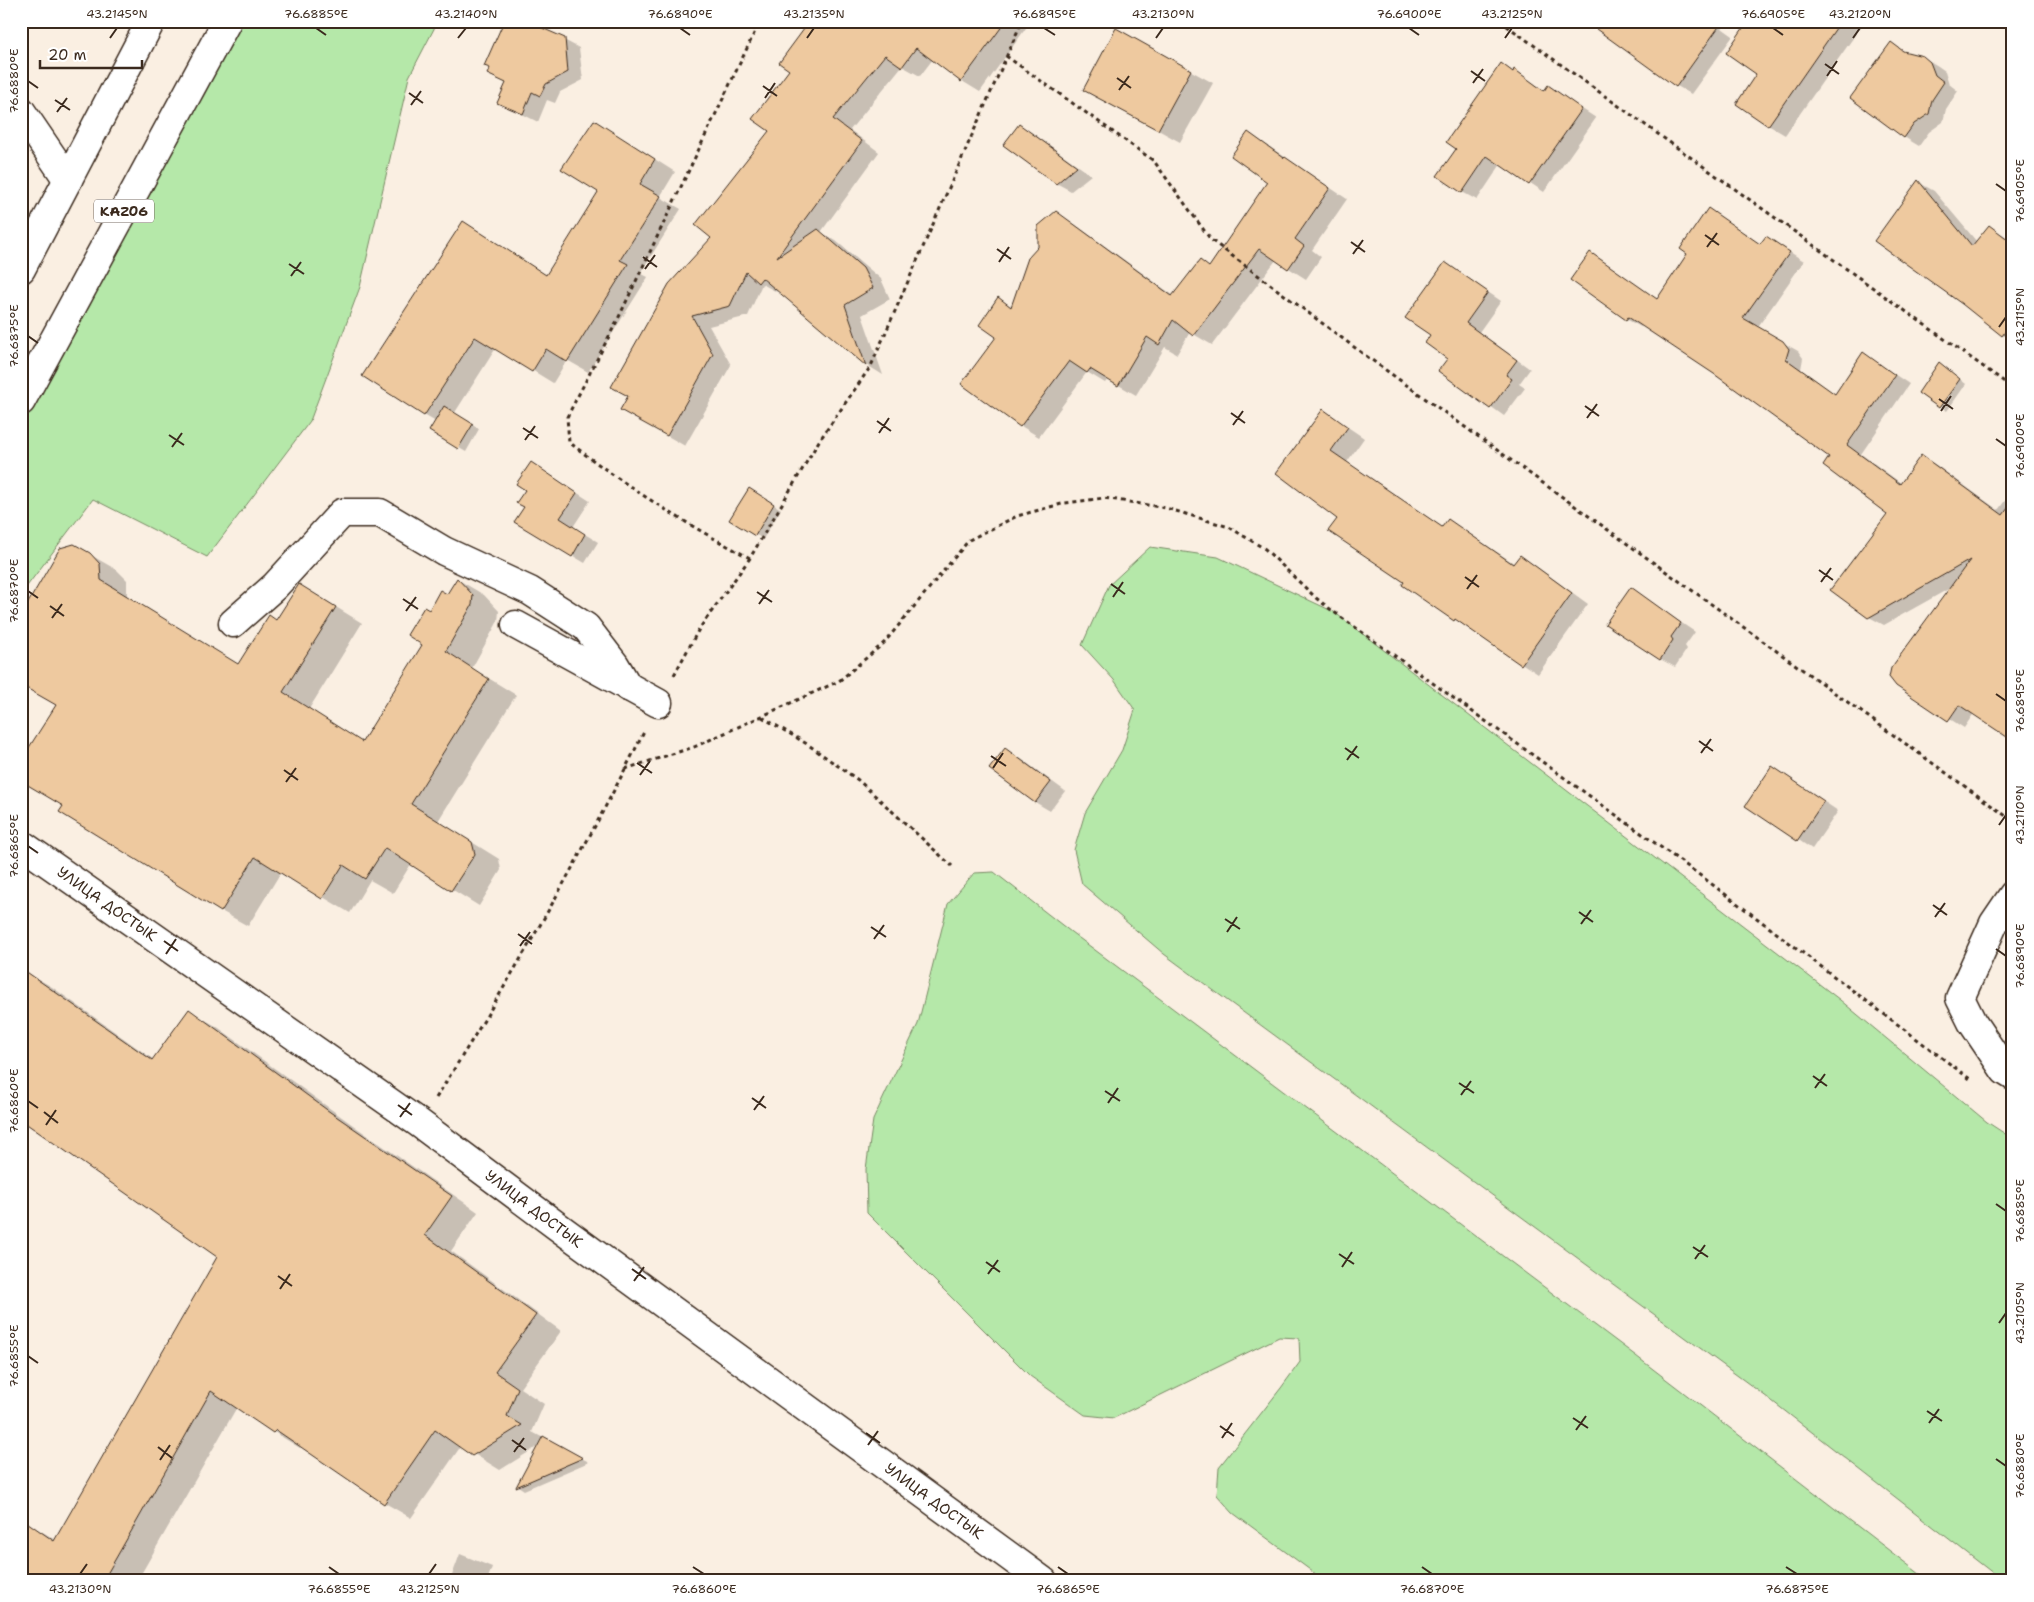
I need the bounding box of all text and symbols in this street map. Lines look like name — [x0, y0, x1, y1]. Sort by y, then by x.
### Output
text: 43.2145°N — [86, 6, 148, 22]
text: 76.6885°E — [284, 6, 348, 22]
text: 43.2140°N — [435, 6, 497, 22]
text: 76.6890°E — [648, 6, 712, 22]
text: 43.2135°N — [783, 6, 845, 22]
text: 76.6895°E — [1012, 6, 1076, 22]
text: 43.2130°N — [1132, 6, 1194, 22]
text: 76.6900°E — [1377, 6, 1442, 22]
text: 43.2125°N — [1481, 6, 1543, 22]
text: 76.6905°E — [1741, 6, 1805, 22]
text: 43.2120°N — [1829, 6, 1891, 22]
scale bar — [40, 38, 142, 70]
text: 20 m — [48, 45, 87, 65]
text: 76.6880°E — [6, 48, 22, 114]
text: 76.6905°E — [2012, 159, 2028, 223]
road number: KАZ06 — [94, 200, 154, 222]
text: 43.2115°N — [2012, 288, 2028, 346]
text: 76.6875°E — [6, 304, 22, 368]
text: 76.6900°E — [2012, 414, 2028, 479]
text: 76.6870°E — [6, 559, 22, 623]
text: 76.6895°E — [2012, 669, 2028, 733]
text: 43.2110°N — [2012, 785, 2028, 845]
text: 76.6865°E — [6, 814, 22, 878]
street label: УЛИЦА ДОСТЫК — [53, 862, 161, 946]
text: 76.6890°E — [2012, 924, 2028, 988]
text: 76.6860°E — [6, 1068, 22, 1134]
street label: УЛИЦА ДОСТЫК — [481, 1166, 587, 1253]
text: 76.6885°E — [2012, 1179, 2028, 1243]
text: 43.2105°N — [2012, 1282, 2028, 1344]
text: 76.6855°E — [6, 1325, 22, 1387]
text: 76.6880°E — [2012, 1433, 2028, 1499]
street label: УЛИЦА ДОСТЫК — [880, 1458, 988, 1544]
text: 43.2130°N — [49, 1581, 111, 1597]
text: 76.6855°E — [308, 1581, 370, 1597]
text: 43.2125°N — [398, 1581, 460, 1597]
text: 76.6860°E — [671, 1581, 737, 1597]
text: 76.6865°E — [1036, 1581, 1100, 1597]
text: 76.6870°E — [1400, 1581, 1464, 1597]
text: 76.6875°E — [1765, 1581, 1829, 1597]

